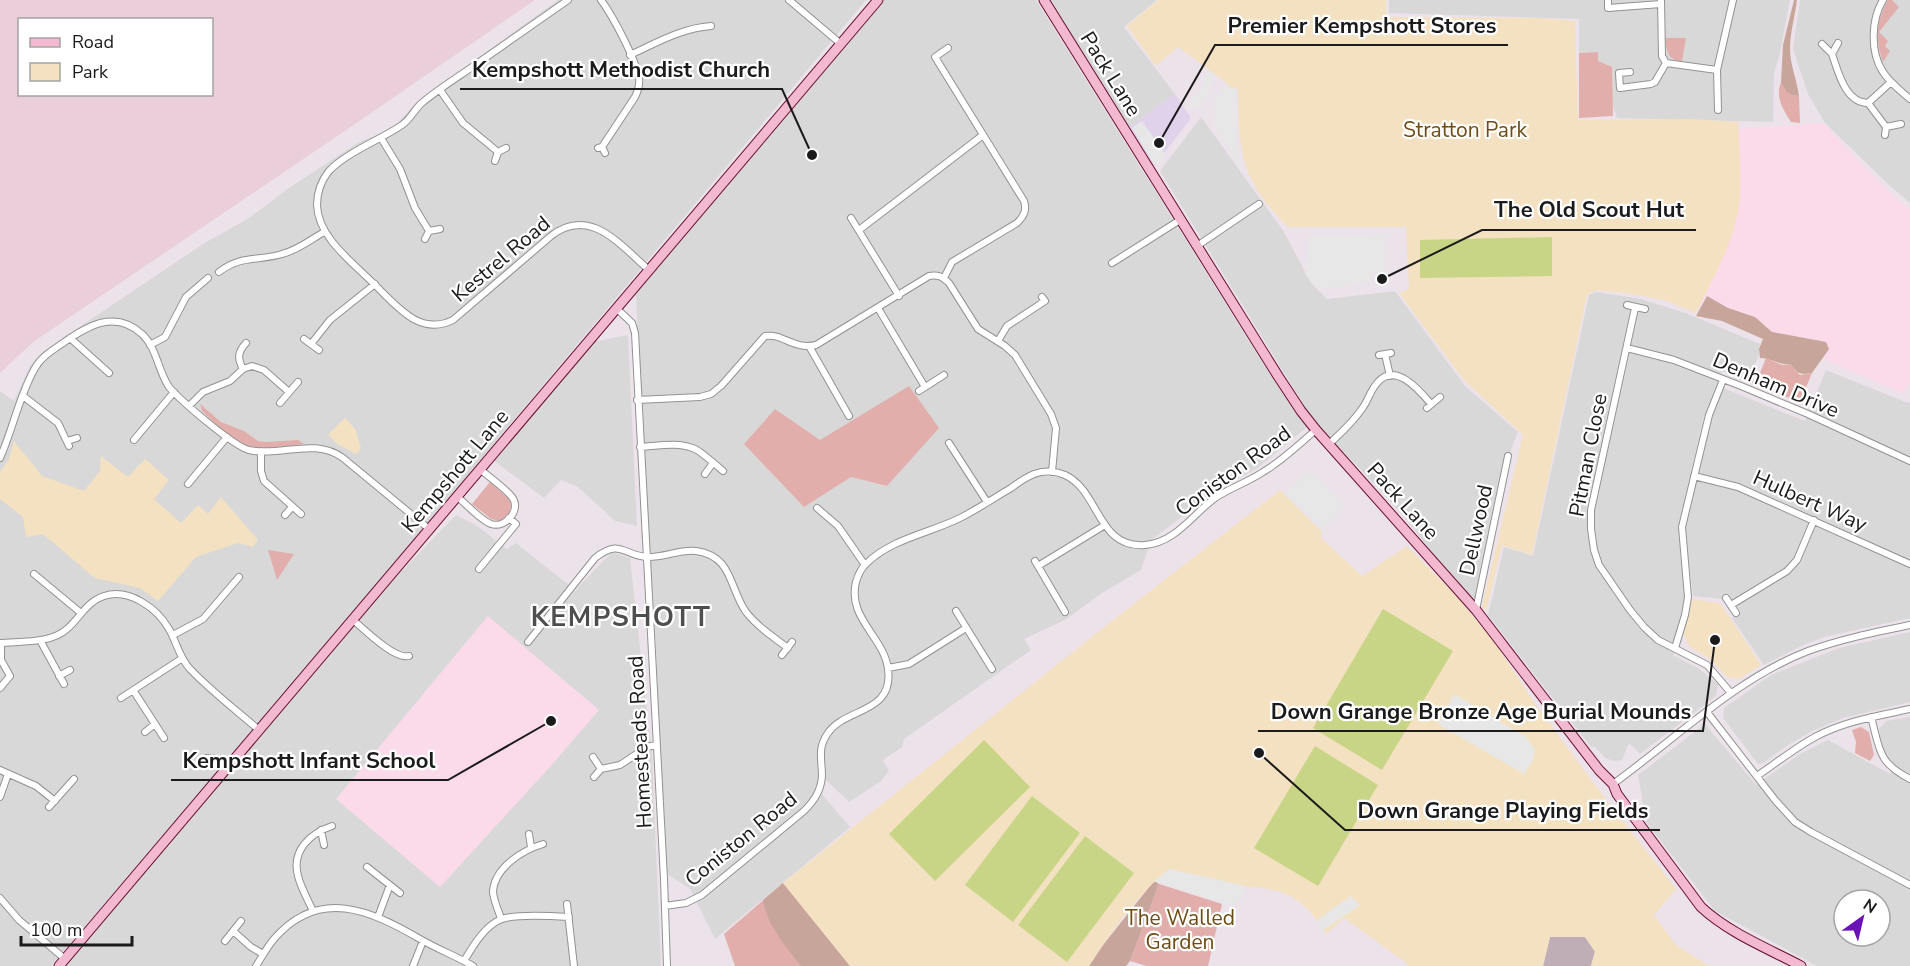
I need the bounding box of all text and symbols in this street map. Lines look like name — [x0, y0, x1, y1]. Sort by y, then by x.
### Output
callout: Premier Kempshott Stores — [1215, 5, 1508, 45]
text: Premier Kempshott Stores — [1228, 11, 1496, 41]
legend — [18, 18, 213, 96]
street label: Pack Lane — [1074, 26, 1148, 122]
text: Road — [72, 30, 114, 54]
callout: Kempshott Methodist Church — [460, 49, 782, 89]
text: Kempshott Methodist Church — [472, 55, 770, 85]
text: Park — [72, 60, 109, 84]
park label: Stratton Park — [1403, 116, 1528, 144]
callout: The Old Scout Hut — [1482, 190, 1696, 230]
text: The Old Scout Hut — [1494, 195, 1684, 225]
street label: Kestrel Road — [446, 210, 556, 308]
street label: Denham Drive — [1708, 346, 1844, 424]
street label: Pitman Close — [1562, 391, 1614, 519]
street label: Kempshott Lane — [395, 403, 515, 539]
street label: Coniston Road — [1169, 419, 1297, 523]
street label: Pack Lane — [1361, 456, 1445, 546]
street label: Hulbert Way — [1749, 463, 1872, 539]
street label: Dellwood — [1453, 482, 1499, 578]
district label: KEMPSHOTT — [531, 599, 711, 636]
street label: Homesteads Road — [621, 655, 659, 829]
callout: Down Grange Bronze Age Burial Mounds — [1258, 691, 1703, 731]
text: Down Grange Bronze Age Burial Mounds — [1271, 697, 1691, 727]
callout: Kempshott Infant School — [171, 740, 448, 780]
text: Kempshott Infant School — [183, 746, 435, 776]
street label: Coniston Road — [679, 785, 803, 893]
callout: Down Grange Playing Fields — [1345, 790, 1660, 830]
text: Down Grange Playing Fields — [1358, 796, 1648, 826]
north arrow — [1832, 888, 1892, 948]
text: N — [1859, 894, 1881, 919]
park label: The Walled Garden — [1125, 904, 1235, 956]
scale bar — [21, 909, 132, 947]
text: 100 m — [30, 918, 82, 942]

